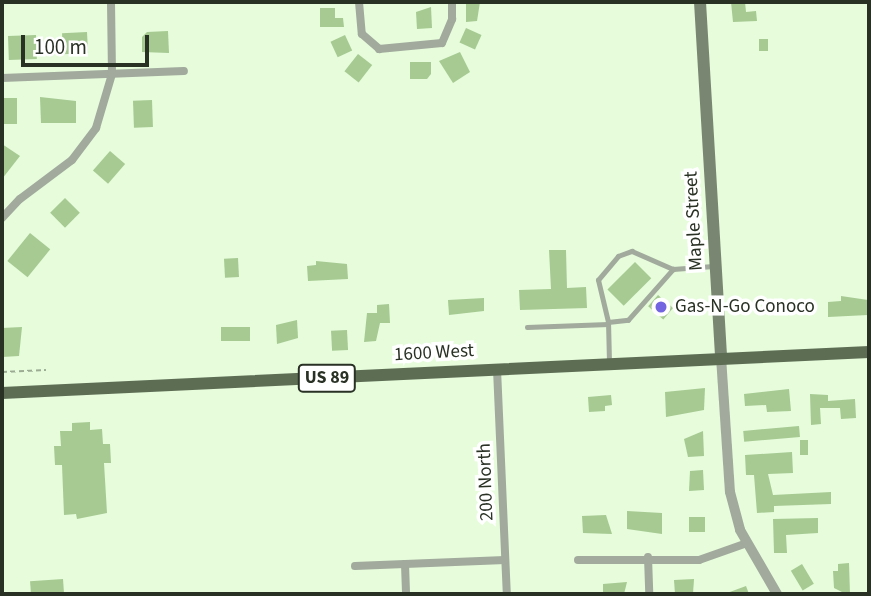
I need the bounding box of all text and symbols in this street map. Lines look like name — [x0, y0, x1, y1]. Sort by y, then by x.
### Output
scale bar — [24, 21, 152, 65]
text: 100 m — [34, 32, 87, 62]
street label: Maple Street — [680, 171, 708, 271]
place label: Gas-N-Go Conoco — [675, 296, 815, 318]
marker: Gas-N-Go Conoco — [653, 299, 669, 315]
street label: 1600 West — [393, 340, 475, 366]
road number: US 89 — [297, 364, 357, 392]
street label: 200 North — [473, 443, 499, 521]

